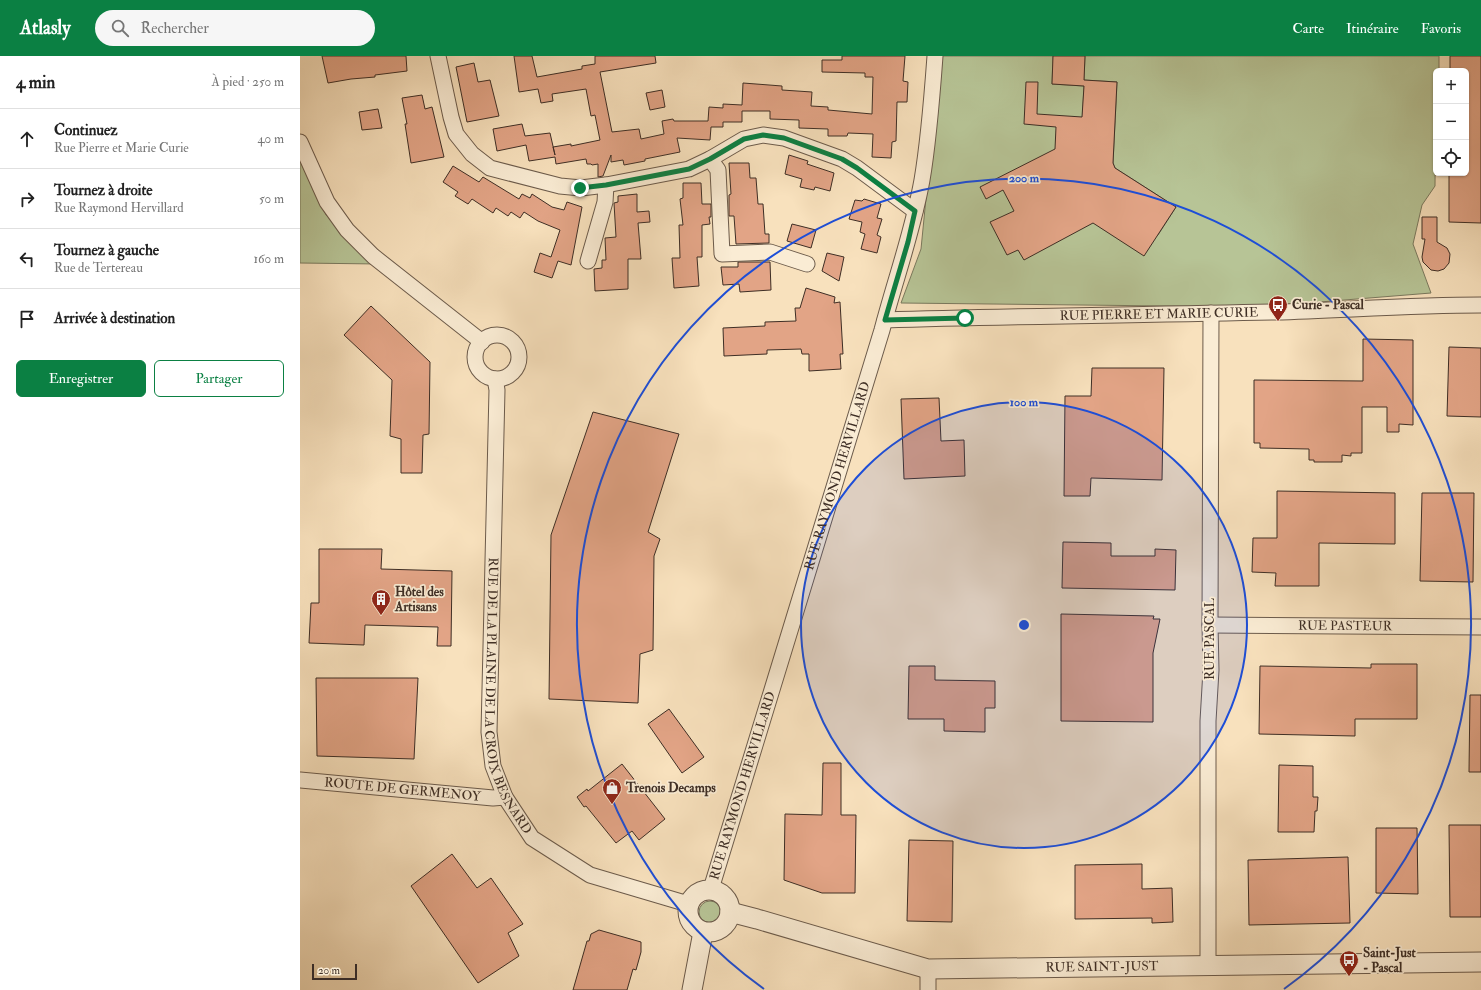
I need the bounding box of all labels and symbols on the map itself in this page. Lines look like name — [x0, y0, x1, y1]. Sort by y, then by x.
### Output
text: 200 m — [1009, 171, 1040, 186]
route end — [571, 179, 589, 197]
bus stop icon: Curie - Pascal — [1267, 294, 1289, 322]
place label: Curie - Pascal — [1292, 297, 1364, 313]
street label: RUE PIERRE ET MARIE CURIE — [1059, 304, 1258, 324]
route start — [956, 309, 974, 327]
street label: RUE RAYMOND HERVILLARD — [801, 380, 874, 572]
text: 100 m — [1010, 395, 1039, 410]
street label: RUE DE LA PLAINE DE LA CROIX BESNARD — [481, 557, 535, 837]
place label: Hôtel des Artisans — [394, 584, 444, 615]
building icon: Hôtel des Artisans — [370, 588, 392, 616]
street label: RUE PASCAL — [1202, 597, 1218, 680]
centre of rings — [1017, 618, 1031, 632]
street label: RUE PASTEUR — [1298, 618, 1393, 634]
street label: RUE RAYMOND HERVILLARD — [706, 690, 779, 882]
street label: ROUTE DE GERMENOY — [324, 774, 483, 805]
shop icon: Trenois Decamps — [601, 777, 623, 805]
place label: Trenois Decamps — [625, 780, 716, 797]
place label: Saint-Just - Pascal — [1363, 945, 1417, 976]
bus stop icon: Saint-Just - Pascal — [1338, 949, 1360, 977]
street label: RUE SAINT-JUST — [1045, 958, 1159, 976]
scale bar — [312, 962, 357, 981]

